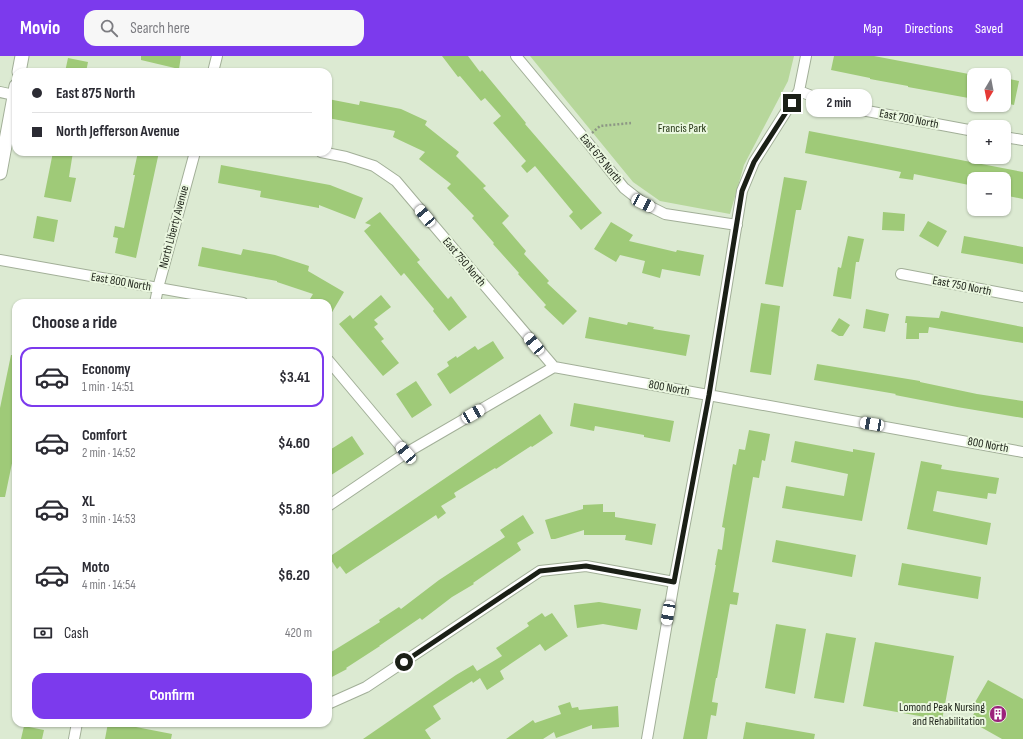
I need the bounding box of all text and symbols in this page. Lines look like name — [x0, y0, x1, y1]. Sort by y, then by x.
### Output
search box — [84, 10, 364, 46]
text: Movio — [20, 17, 60, 40]
icon: search — [98, 17, 120, 39]
text: Search here — [130, 19, 190, 38]
text: Map — [863, 20, 883, 37]
text: Directions — [905, 20, 953, 37]
text: Saved — [975, 20, 1003, 37]
north arrow — [967, 68, 1011, 112]
map controls — [967, 68, 1011, 216]
text: East 875 North — [56, 84, 135, 103]
callout: 2 min — [806, 89, 872, 117]
route end — [783, 94, 801, 112]
text: 2 min — [827, 95, 851, 111]
street label: East 700 North — [878, 106, 940, 132]
button: + — [967, 120, 1011, 164]
park label: Francis Park — [658, 121, 707, 136]
text: North Jefferson Avenue — [56, 122, 180, 141]
street label: East 675 North — [576, 131, 626, 187]
button: − — [967, 172, 1011, 216]
street label: North Liberty Avenue — [156, 184, 192, 270]
car — [630, 192, 656, 214]
car — [413, 203, 437, 229]
street label: East 750 North — [439, 234, 489, 290]
street label: East 800 North — [90, 269, 152, 295]
street label: East 750 North — [931, 273, 993, 299]
text: Choose a ride — [32, 312, 117, 333]
car — [522, 331, 546, 357]
icon: car — [34, 359, 70, 395]
text: Economy — [82, 360, 131, 379]
text: $3.41 — [279, 368, 310, 387]
street label: 800 North — [647, 377, 691, 399]
text: 1 min · 14:51 — [82, 379, 134, 395]
car — [460, 403, 486, 425]
car — [859, 416, 885, 432]
icon: car — [34, 425, 70, 461]
text: Comfort — [82, 426, 127, 445]
text: $4.60 — [278, 434, 310, 453]
street label: 800 North — [966, 434, 1010, 456]
car — [394, 440, 418, 466]
text: 2 min · 14:52 — [82, 445, 135, 461]
icon: car — [34, 491, 70, 527]
text: XL — [82, 492, 95, 511]
text: $5.80 — [278, 500, 310, 519]
text: 3 min · 14:53 — [82, 511, 136, 527]
icon: car — [34, 557, 70, 593]
text: Moto — [82, 558, 109, 577]
text: $6.20 — [278, 566, 310, 585]
text: 4 min · 14:54 — [82, 577, 136, 593]
car — [660, 600, 676, 626]
icon: cash — [32, 622, 54, 644]
text: Cash — [64, 624, 89, 643]
text: 420 m — [285, 625, 312, 641]
route start — [395, 653, 413, 671]
button: Confirm — [32, 673, 312, 719]
place label: Lomond Peak Nursing and Rehabilitation — [899, 700, 985, 729]
building icon: Lomond Peak Nursing and Rehabilitation — [988, 704, 1008, 724]

